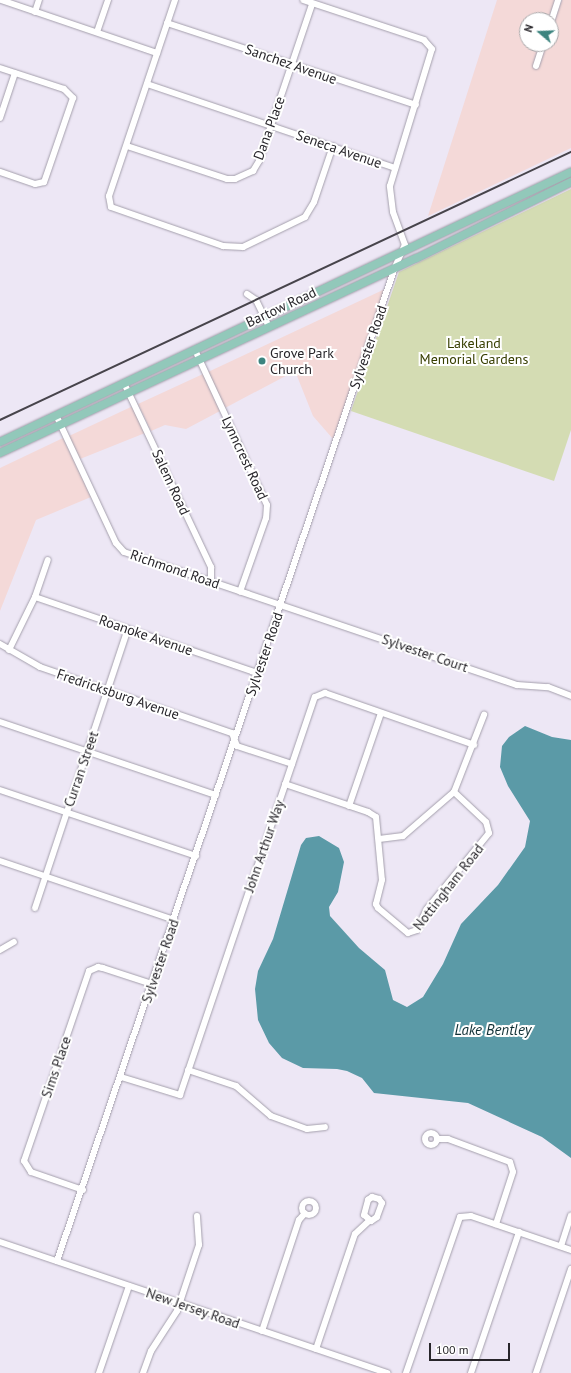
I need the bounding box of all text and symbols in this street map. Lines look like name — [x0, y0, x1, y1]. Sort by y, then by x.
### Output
north arrow — [519, 12, 559, 52]
text: N — [521, 23, 536, 34]
street label: Sanchez Avenue — [243, 40, 339, 88]
street label: Dana Place — [250, 94, 288, 162]
street label: Seneca Avenue — [294, 126, 384, 172]
street label: Bartow Road — [243, 283, 319, 331]
street label: Sylvester Road — [346, 303, 390, 391]
park label: Lakeland Memorial Gardens — [420, 335, 528, 368]
place label: Grove Park Church — [270, 345, 334, 378]
marker: Grove Park Church — [257, 356, 267, 366]
street label: Lynncrest Road — [218, 414, 272, 502]
street label: Salem Road — [149, 447, 193, 517]
street label: Richmond Road — [128, 546, 222, 592]
street label: Sylvester Road — [242, 610, 286, 698]
street label: Roanoke Avenue — [97, 611, 195, 659]
street label: Sylvester Court — [380, 630, 470, 676]
street label: Fredricksburg Avenue — [54, 665, 182, 723]
street label: Curran Street — [60, 729, 102, 809]
street label: John Arthur Way — [240, 797, 288, 895]
street label: Nottingham Road — [409, 841, 487, 933]
street label: Sylvester Road — [138, 917, 182, 1005]
water label: Lake Bentley — [455, 1021, 531, 1039]
street label: Sims Place — [38, 1034, 74, 1100]
street label: New Jersey Road — [143, 1284, 243, 1332]
scale bar — [431, 1335, 512, 1361]
text: 100 m — [436, 1342, 469, 1357]

